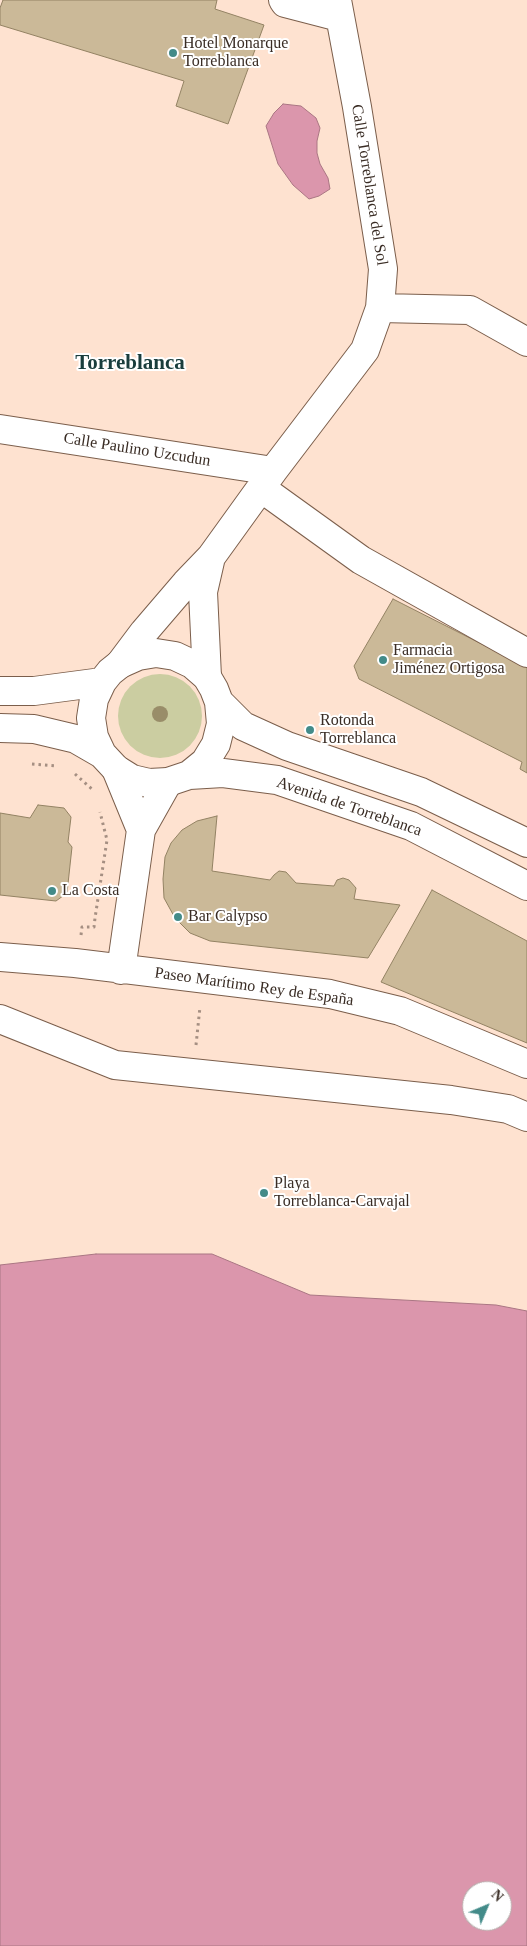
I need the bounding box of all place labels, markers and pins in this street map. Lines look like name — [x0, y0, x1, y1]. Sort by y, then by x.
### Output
place label: Hotel Monarque Torreblanca — [183, 34, 288, 72]
marker: Hotel Monarque Torreblanca — [167, 47, 179, 59]
place label: Farmacia Jiménez Ortigosa — [393, 641, 505, 679]
marker: Farmacia Jiménez Ortigosa — [377, 654, 389, 666]
place label: Rotonda Torreblanca — [320, 711, 396, 749]
marker: Rotonda Torreblanca — [304, 724, 316, 736]
place label: La Costa — [62, 881, 119, 901]
marker: La Costa — [46, 885, 58, 897]
place label: Bar Calypso — [188, 907, 268, 927]
marker: Bar Calypso — [172, 911, 184, 923]
place label: Playa Torreblanca-Carvajal — [274, 1174, 410, 1212]
marker: Playa Torreblanca-Carvajal — [258, 1187, 270, 1199]

